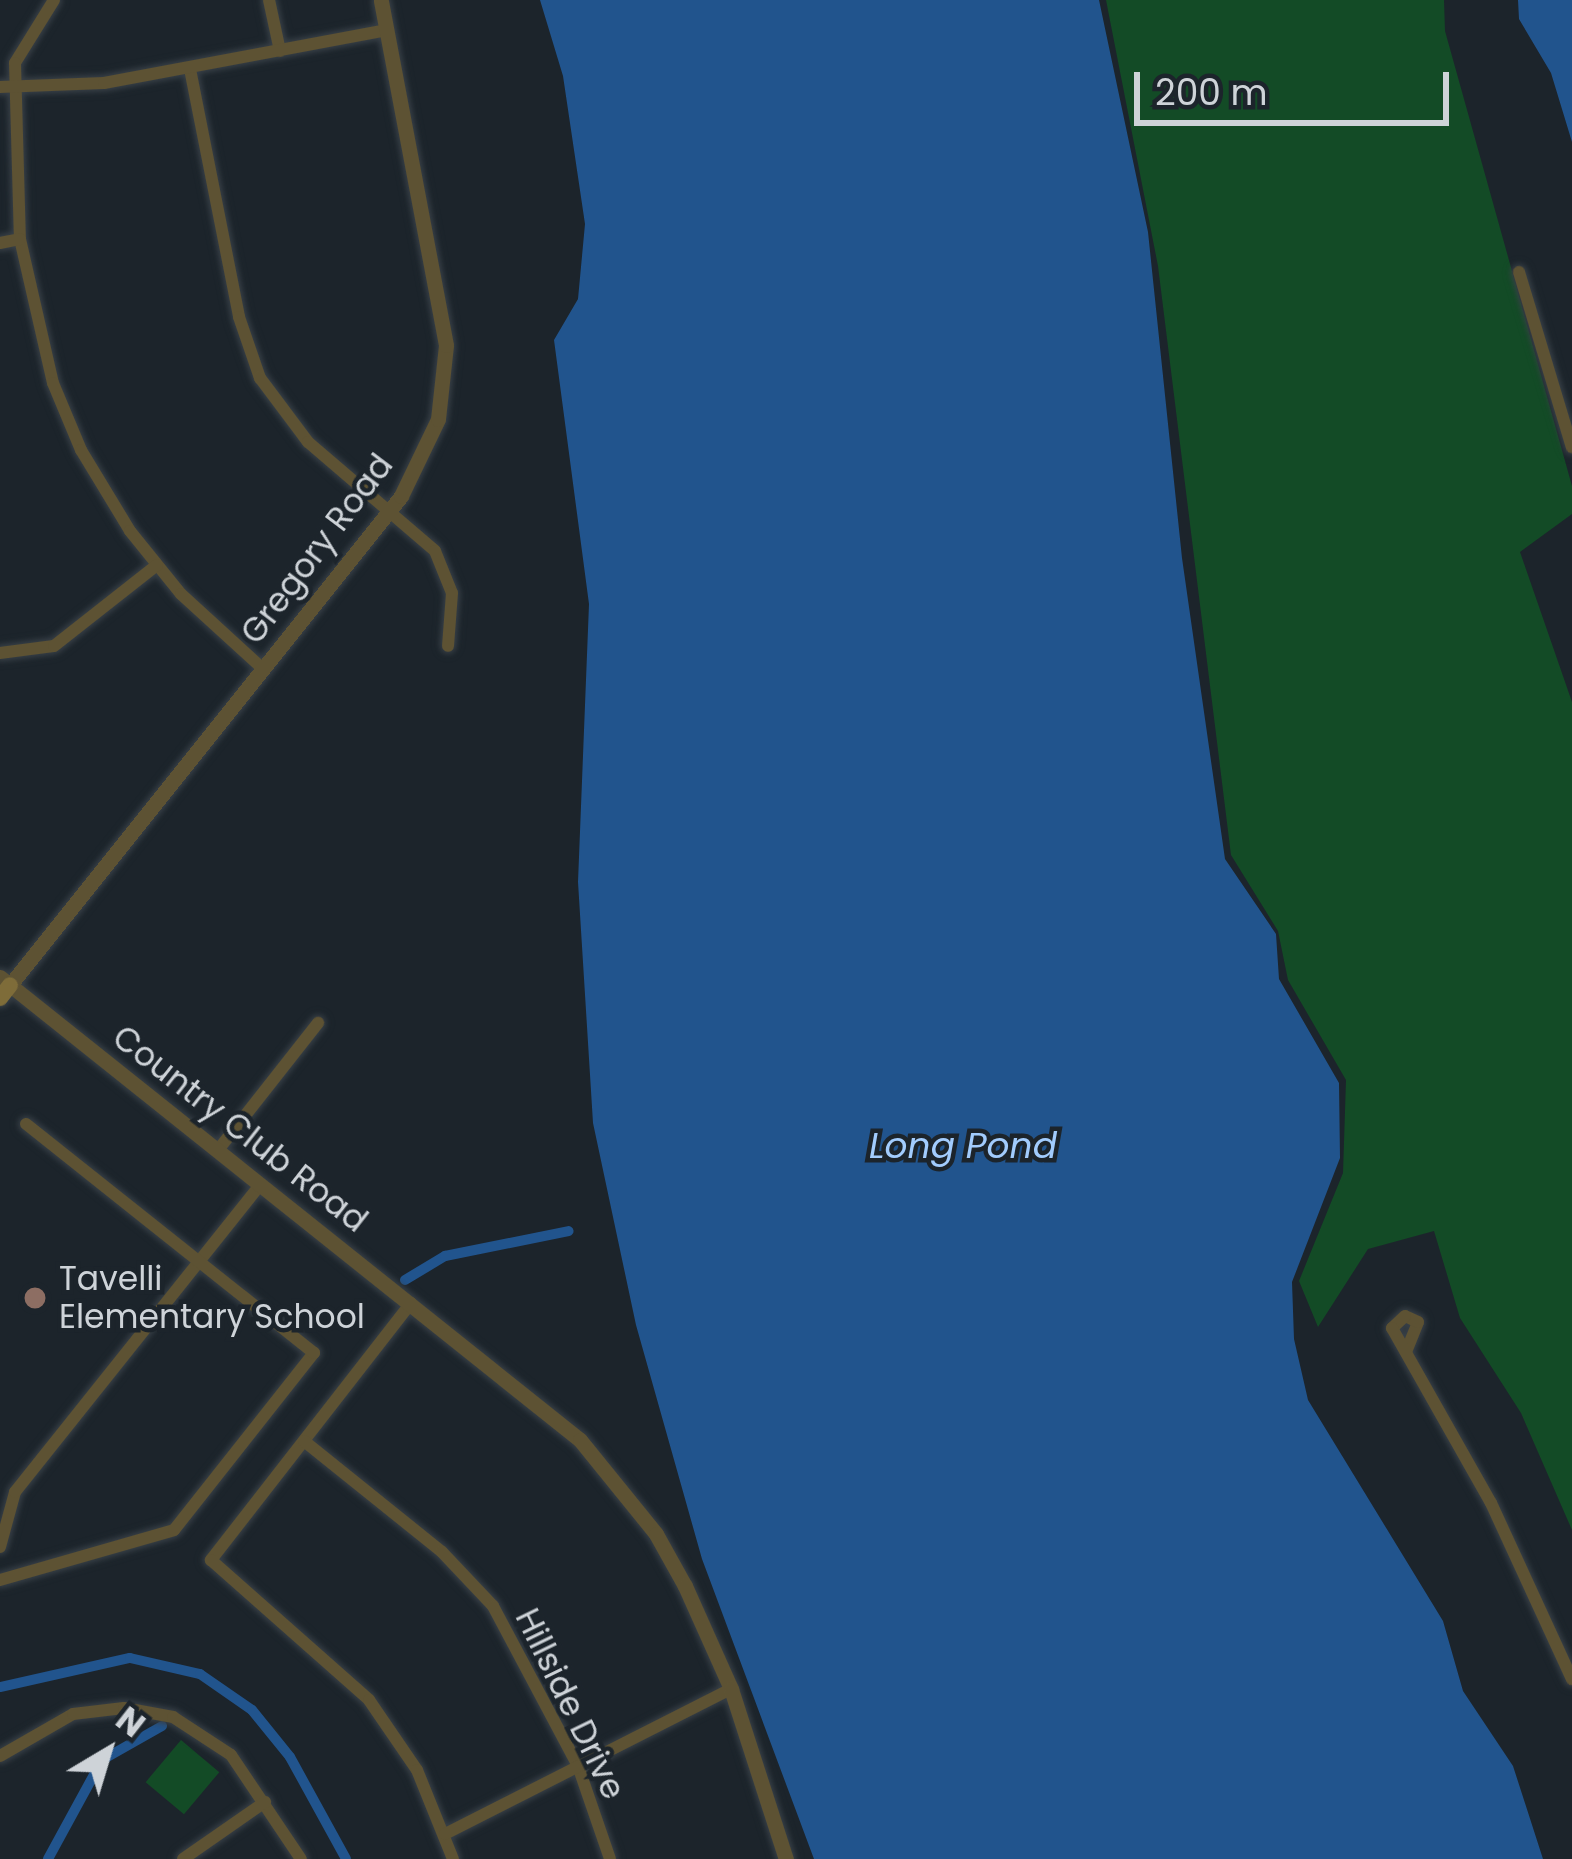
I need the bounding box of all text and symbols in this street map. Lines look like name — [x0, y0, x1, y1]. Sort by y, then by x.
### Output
scale bar — [1140, 48, 1455, 122]
text: 200 m — [1155, 67, 1268, 118]
street label: Gregory Road — [233, 446, 401, 652]
street label: Country Club Road — [105, 1017, 375, 1241]
water label: Long Pond — [869, 1124, 1057, 1168]
place label: Tavelli Elementary School — [59, 1259, 365, 1337]
marker: Tavelli Elementary School — [22, 1285, 48, 1311]
street label: Hillside Drive — [507, 1602, 633, 1806]
north arrow — [48, 1691, 168, 1811]
text: N — [106, 1696, 155, 1748]

